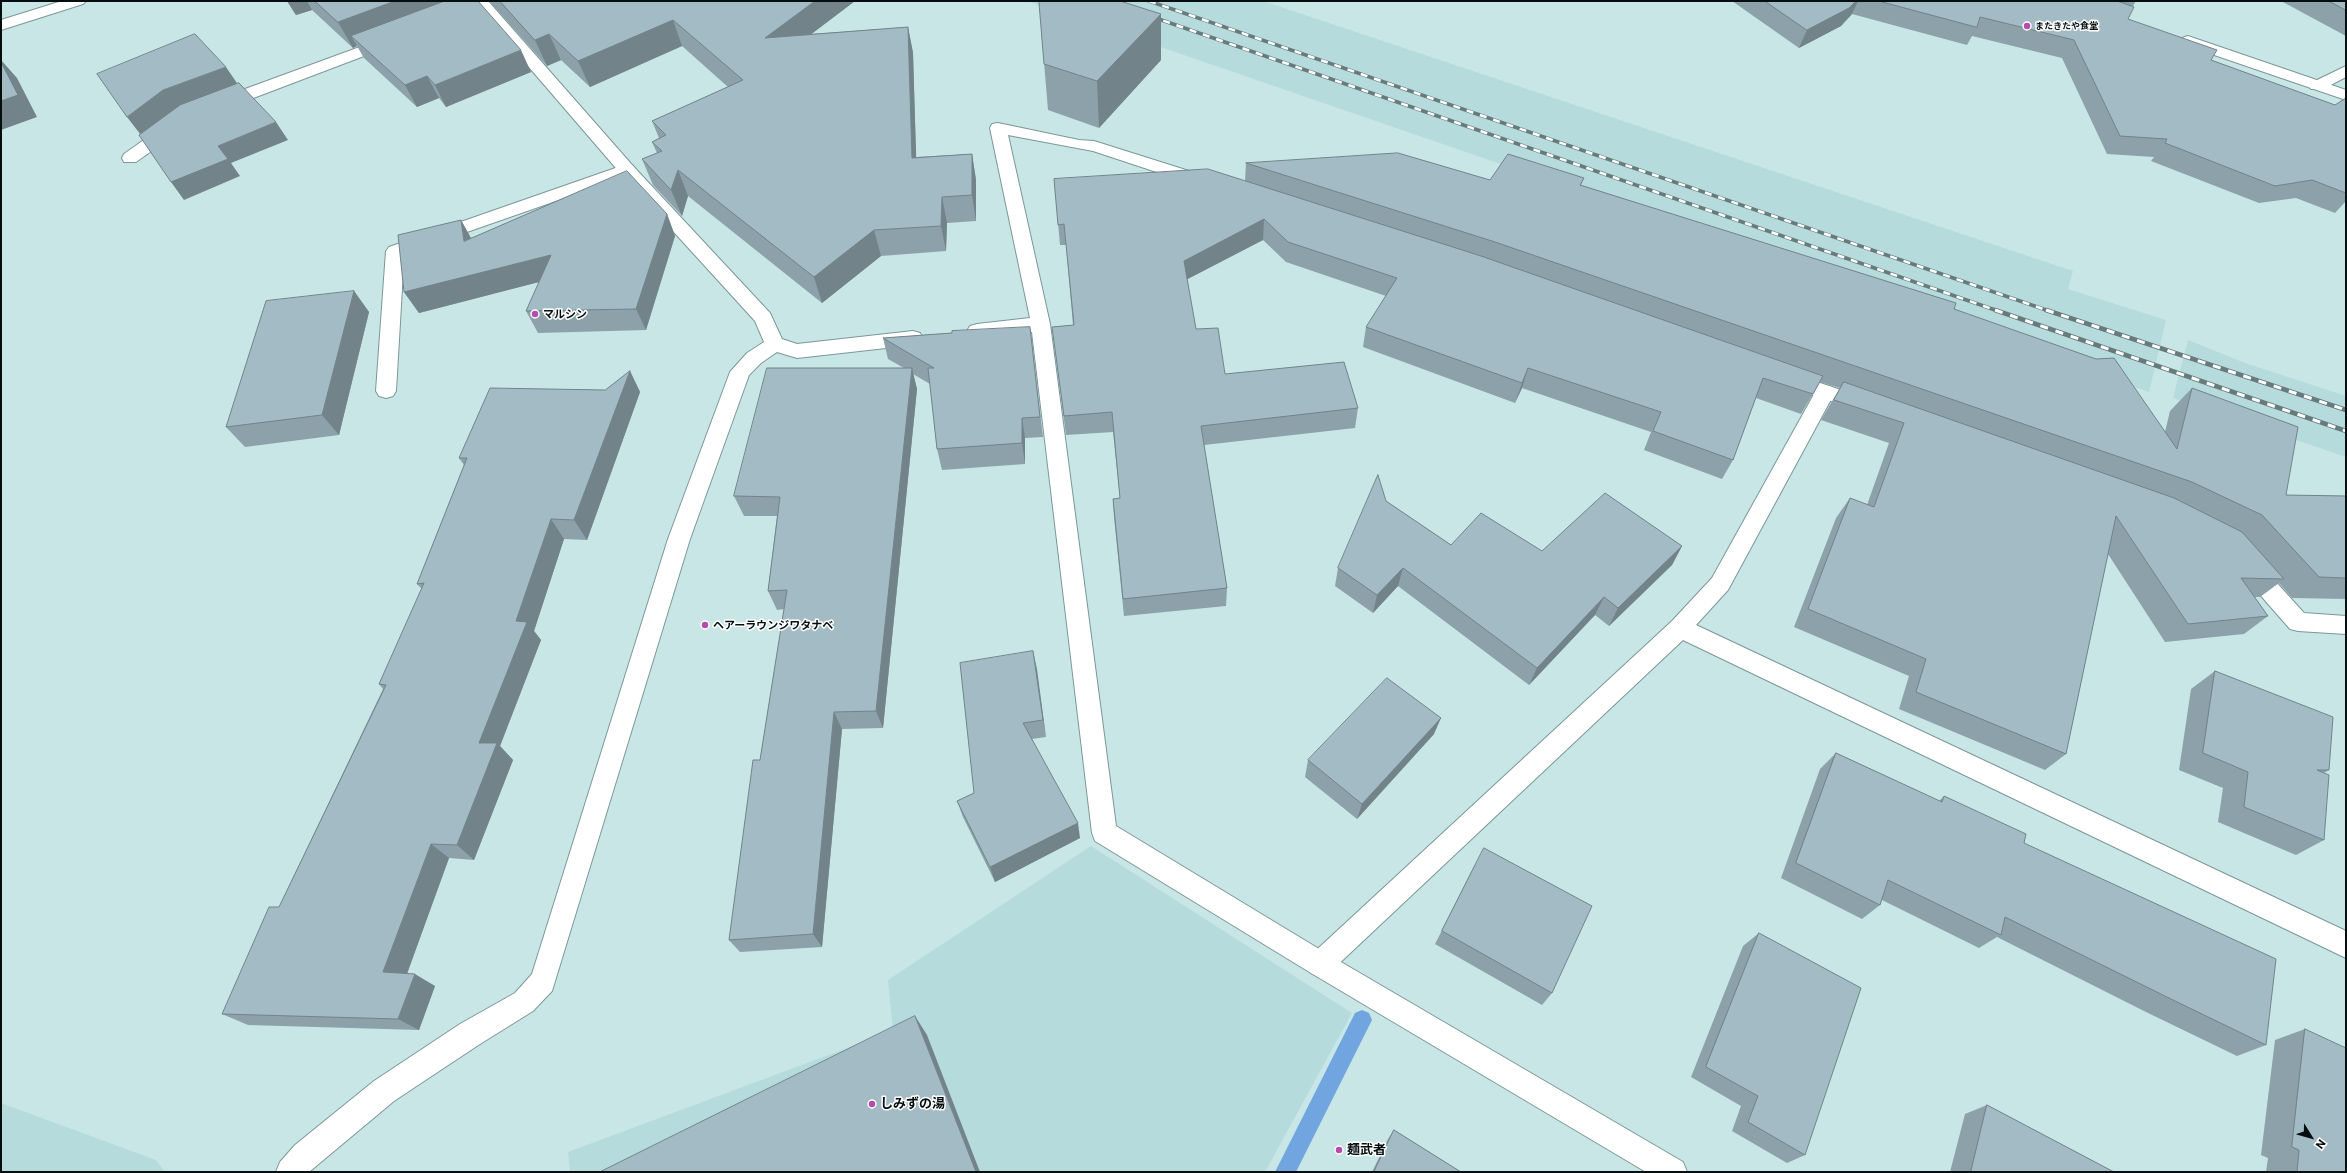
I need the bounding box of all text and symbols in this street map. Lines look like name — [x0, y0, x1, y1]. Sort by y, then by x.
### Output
marker: またきたや食堂 — [2022, 21, 2032, 31]
place label: またきたや食堂 — [2035, 21, 2098, 31]
place label: マルシン — [543, 307, 587, 321]
marker: マルシン — [530, 309, 540, 319]
place label: ヘアーラウンジワタナベ — [713, 618, 833, 632]
marker: ヘアーラウンジワタナベ — [700, 620, 710, 630]
place label: しみずの湯 — [880, 1096, 945, 1112]
marker: しみずの湯 — [867, 1099, 877, 1109]
north arrow — [2291, 1117, 2331, 1157]
text: N — [2313, 1137, 2329, 1152]
place label: 麺武者 — [1347, 1142, 1386, 1158]
marker: 麺武者 — [1334, 1145, 1344, 1155]

